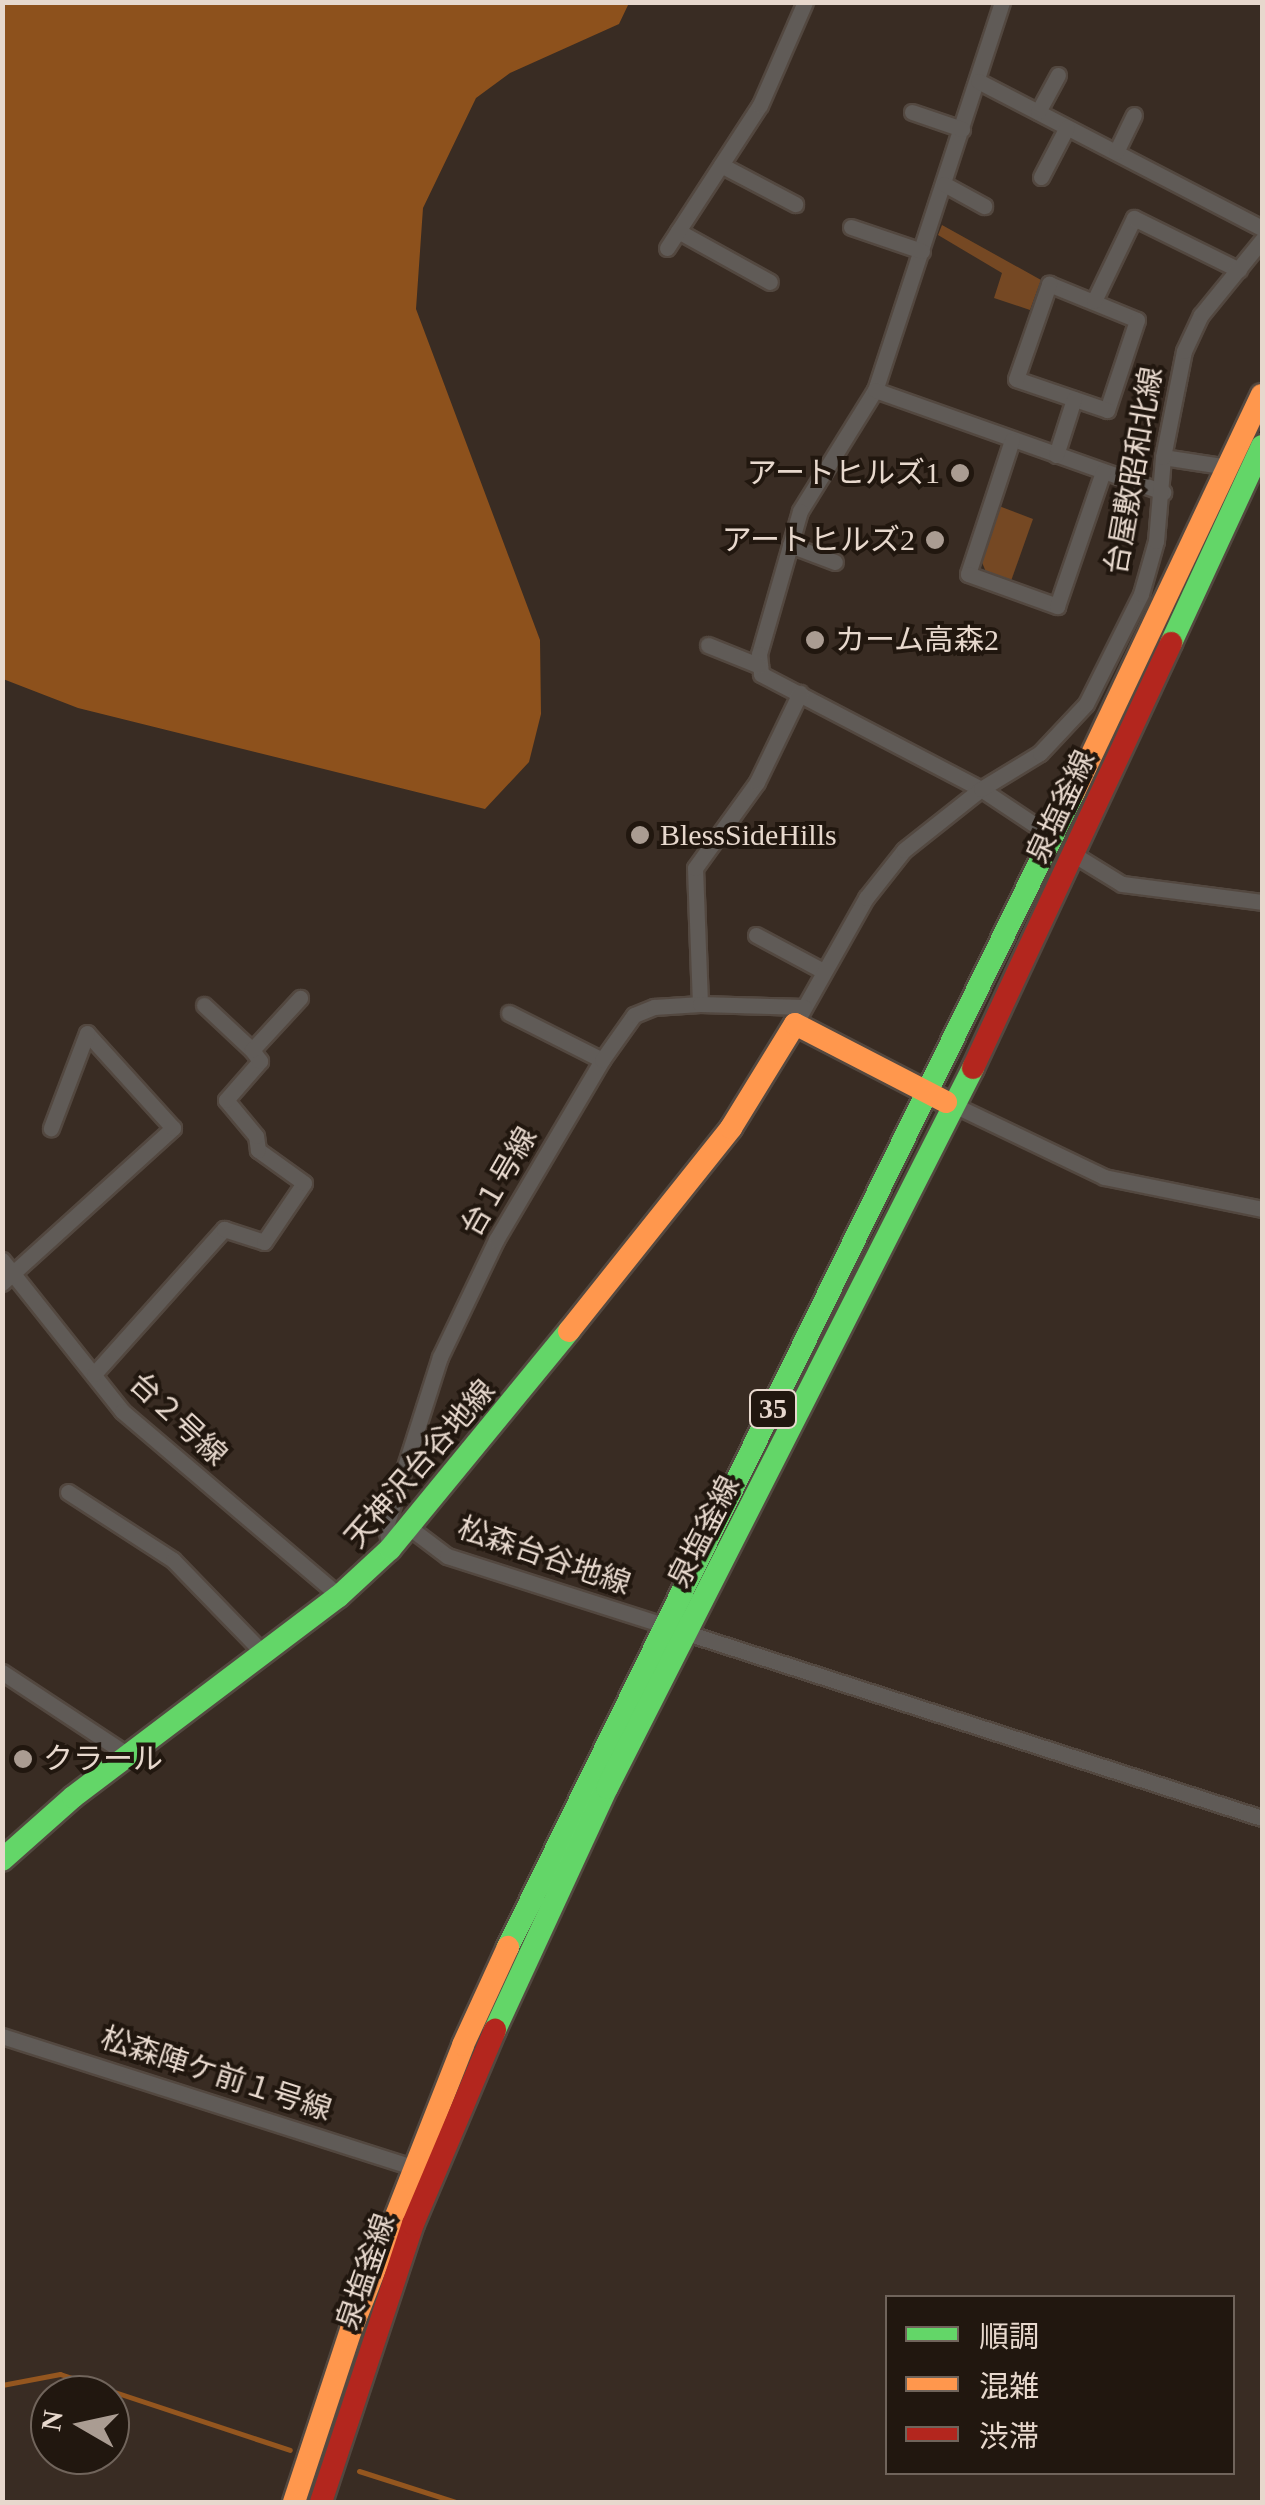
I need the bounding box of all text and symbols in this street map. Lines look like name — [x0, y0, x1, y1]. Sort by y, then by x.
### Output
street label: 台屋敷昭和北線 — [1098, 364, 1170, 578]
place label: アートヒルズ1 — [747, 455, 940, 491]
marker: アートヒルズ1 — [949, 462, 971, 484]
place label: アートヒルズ2 — [722, 522, 915, 558]
marker: アートヒルズ2 — [924, 529, 946, 551]
place label: カーム高森2 — [835, 622, 1000, 658]
marker: カーム高森2 — [804, 629, 826, 651]
street label: 泉塩釜線 — [1019, 745, 1103, 869]
place label: BlessSideHills — [660, 817, 837, 853]
marker: BlessSideHills — [629, 824, 651, 846]
street label: 台１号線 — [453, 1121, 545, 1243]
street label: 台２号線 — [122, 1365, 234, 1473]
street label: 天神沢台谷地線 — [338, 1373, 502, 1555]
road number: 35 — [748, 1386, 798, 1432]
street label: 泉塩釜線 — [661, 1470, 747, 1594]
street label: 松森台谷地線 — [453, 1510, 635, 1602]
place label: クラール — [43, 1741, 163, 1777]
marker: クラール — [12, 1748, 34, 1770]
street label: 松森陣ケ前１号線 — [96, 2020, 336, 2128]
street label: 泉塩釜線 — [329, 2209, 403, 2335]
legend — [885, 2295, 1235, 2475]
text: 順調 — [979, 2320, 1039, 2353]
text: 混雑 — [979, 2370, 1039, 2403]
north arrow — [30, 2375, 130, 2475]
text: N — [35, 2408, 69, 2433]
text: 渋滞 — [979, 2420, 1039, 2453]

